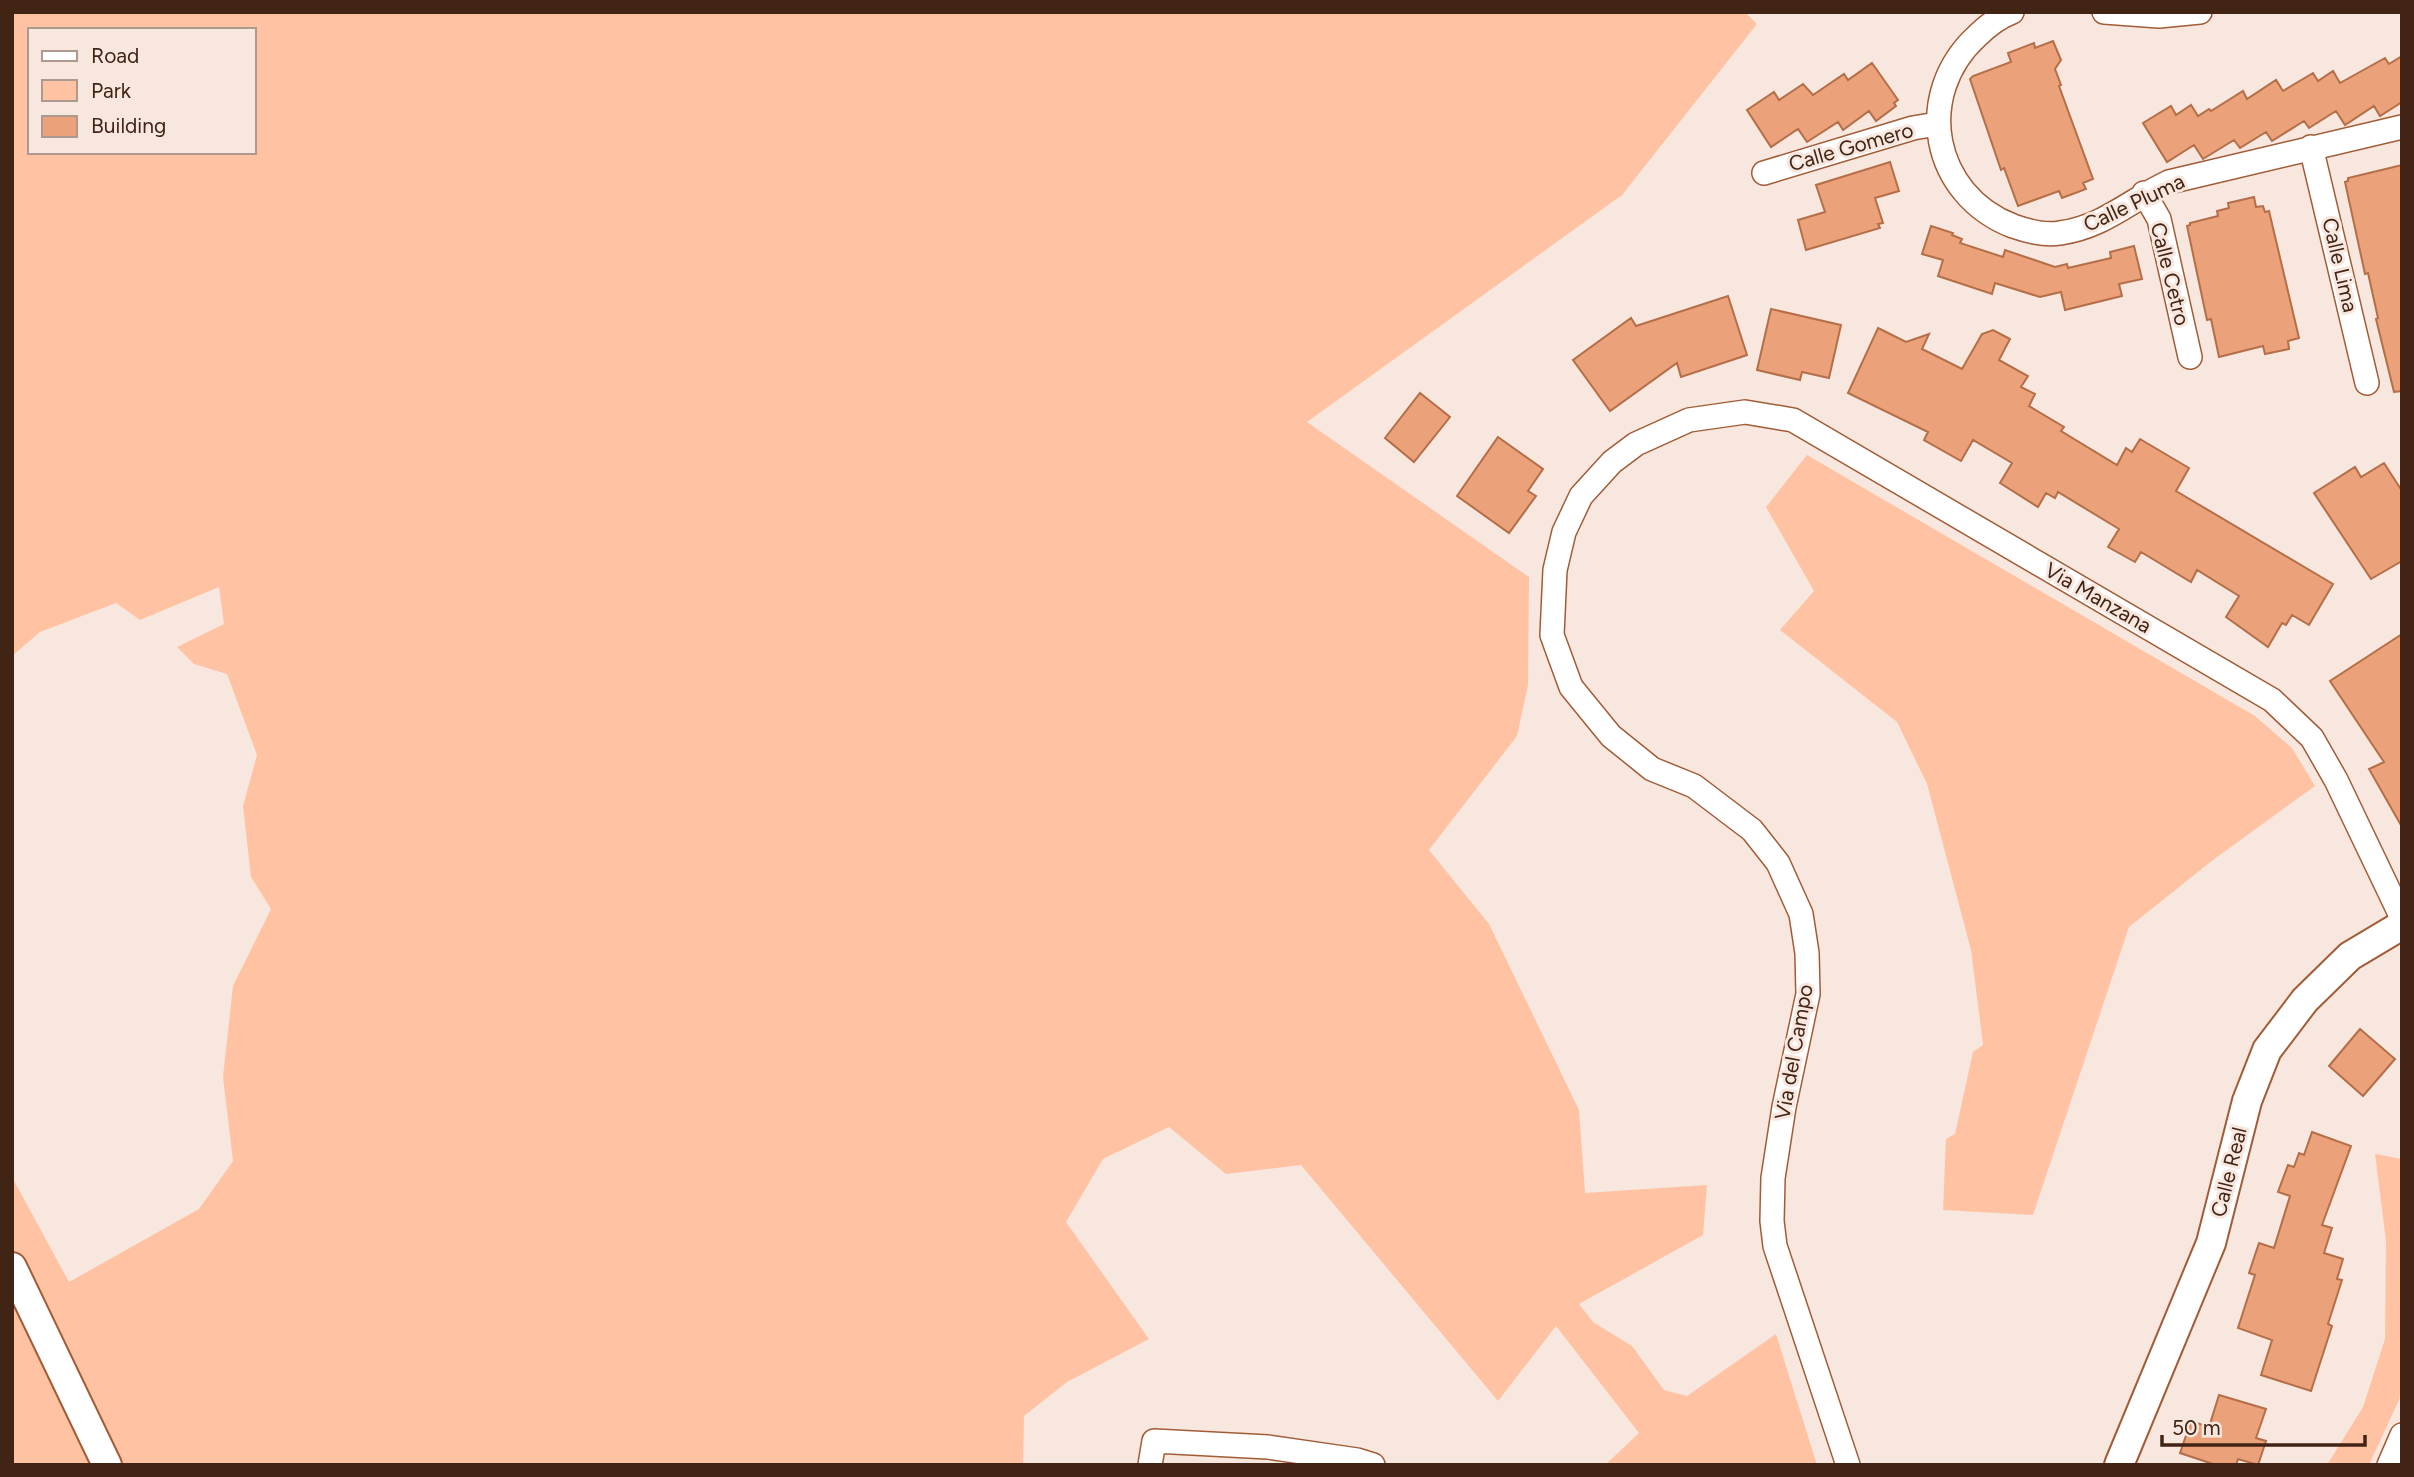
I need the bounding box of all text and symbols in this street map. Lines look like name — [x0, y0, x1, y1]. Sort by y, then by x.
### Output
legend — [28, 28, 256, 154]
text: Road — [91, 43, 139, 68]
text: Park — [91, 78, 132, 103]
text: Building — [91, 113, 166, 138]
street label: Calle Gomero — [1786, 117, 1916, 176]
street label: Calle Pluma — [2079, 168, 2188, 237]
street label: Calle Lima — [2317, 215, 2363, 315]
street label: Calle Cetro — [2146, 220, 2195, 328]
street label: Via Manzana — [2040, 557, 2156, 638]
street label: Via del Campo — [1769, 982, 1818, 1122]
street label: Calle Real — [2205, 1124, 2252, 1219]
scale bar — [2162, 1404, 2365, 1448]
text: 50 m — [2172, 1415, 2221, 1440]

